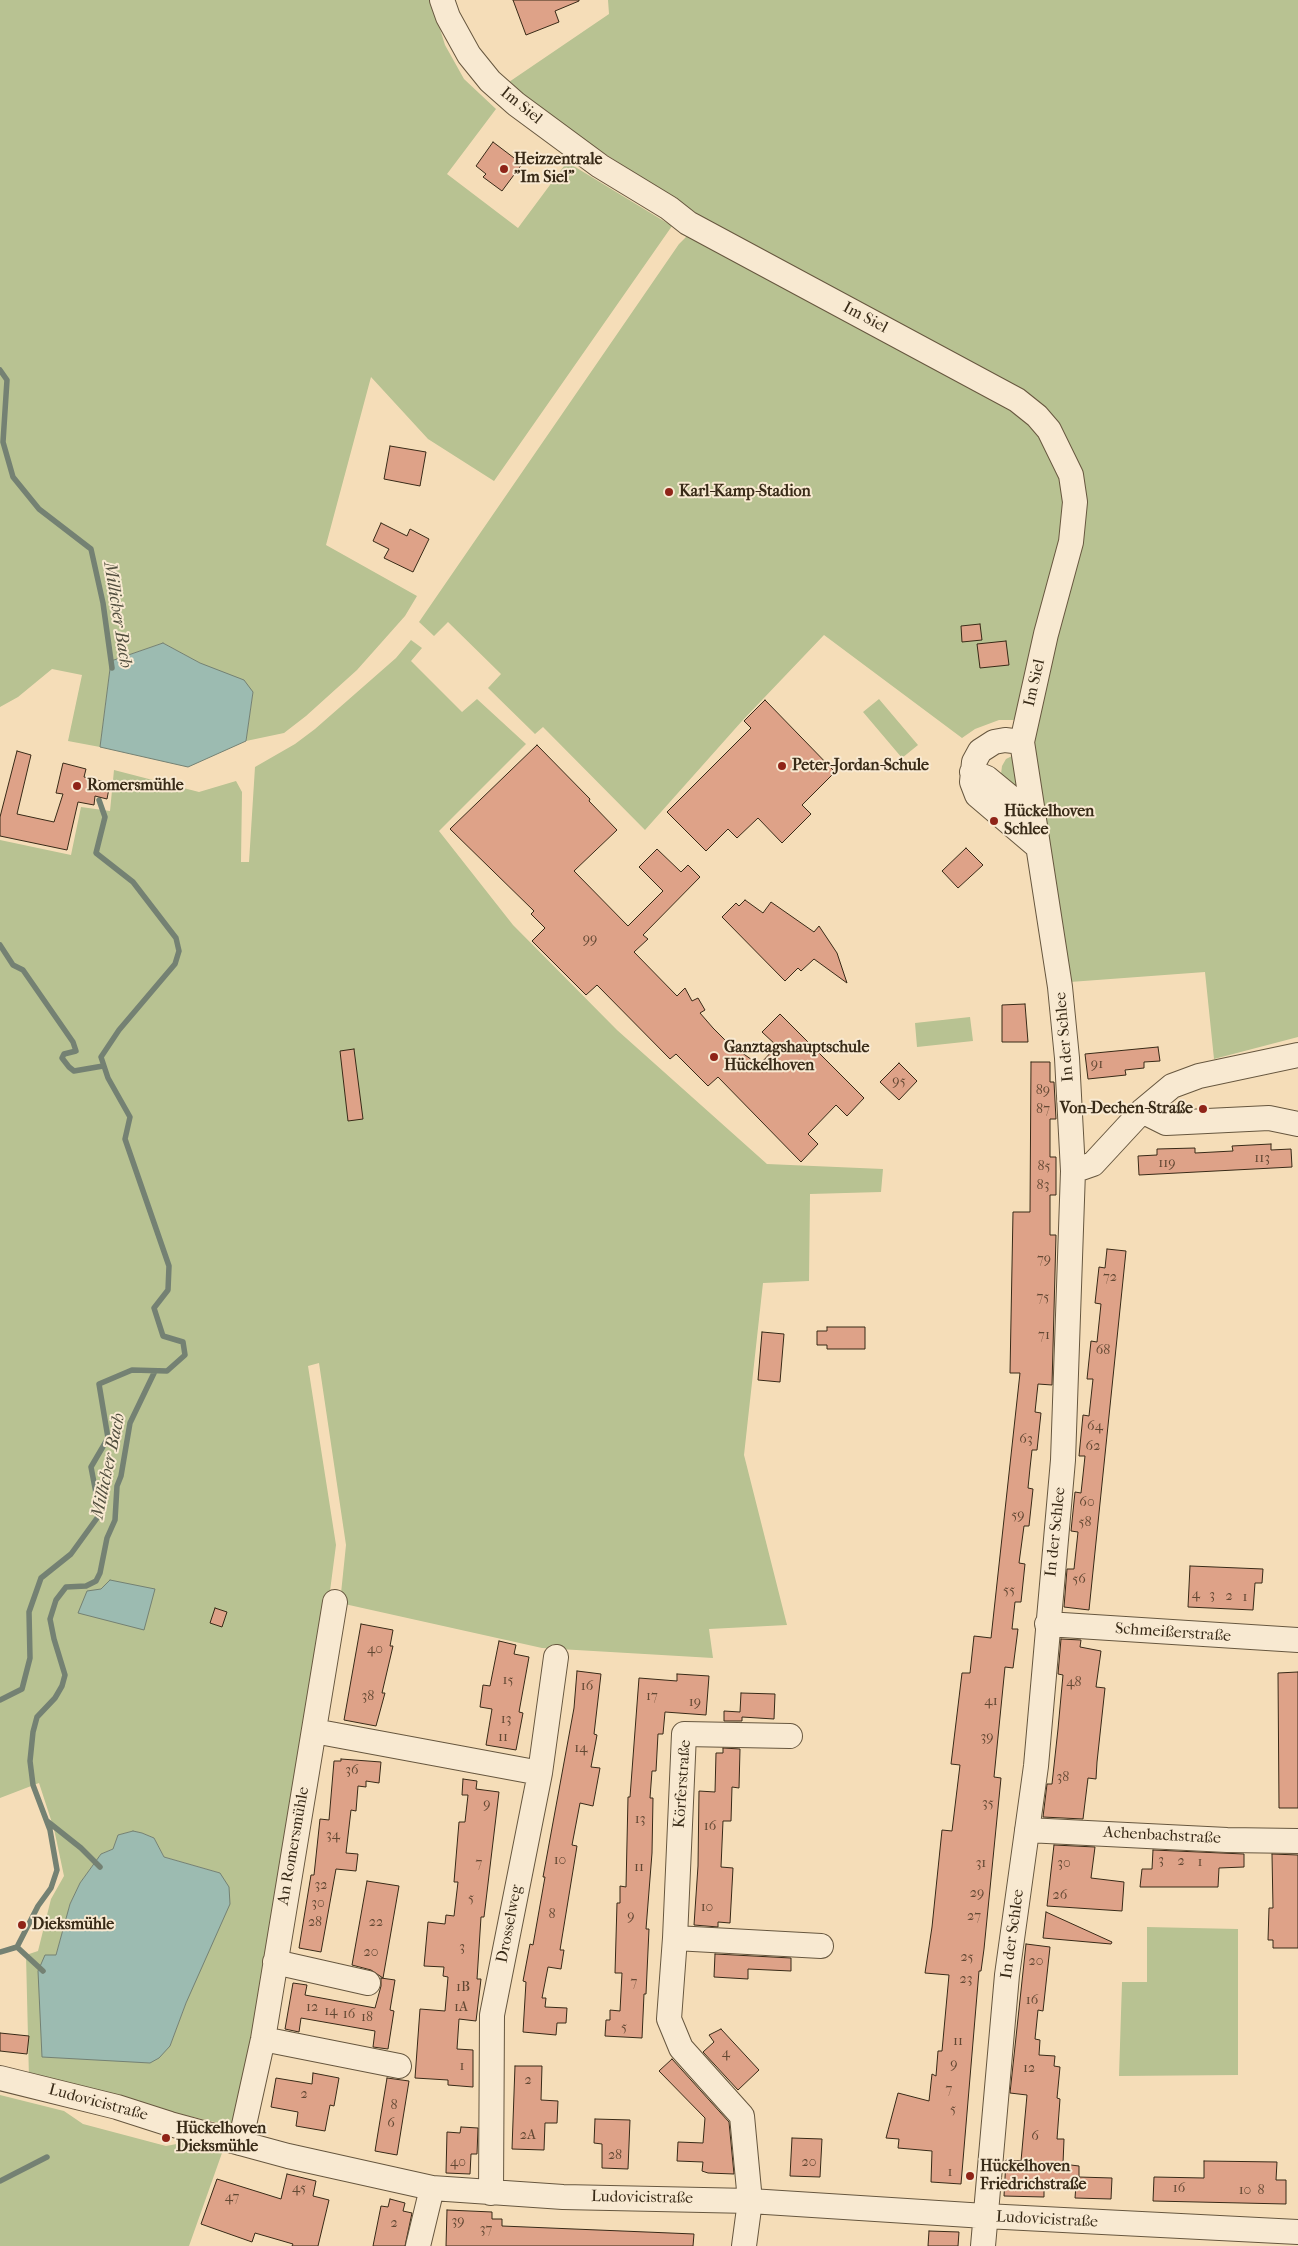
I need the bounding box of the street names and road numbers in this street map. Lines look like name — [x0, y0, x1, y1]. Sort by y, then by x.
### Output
street label: Im Siel — [496, 83, 546, 129]
street label: Im Siel — [839, 298, 891, 338]
street label: Im Siel — [1020, 657, 1050, 709]
street label: In der Schlee — [1052, 991, 1078, 1083]
street label: In der Schlee — [1042, 1486, 1070, 1578]
street label: Schmeißerstraße — [1114, 1619, 1232, 1647]
street label: Körferstraße — [670, 1739, 696, 1829]
street label: An Romersmühle — [274, 1785, 314, 1907]
street label: Achenbachstraße — [1103, 1823, 1221, 1849]
street label: Drosselweg — [493, 1883, 527, 1965]
street label: In der Schlee — [997, 1888, 1029, 1980]
street label: Ludovicistraße — [46, 2081, 150, 2125]
street label: Ludovicistraße — [591, 2188, 693, 2208]
street label: Ludovicistraße — [996, 2208, 1098, 2232]

